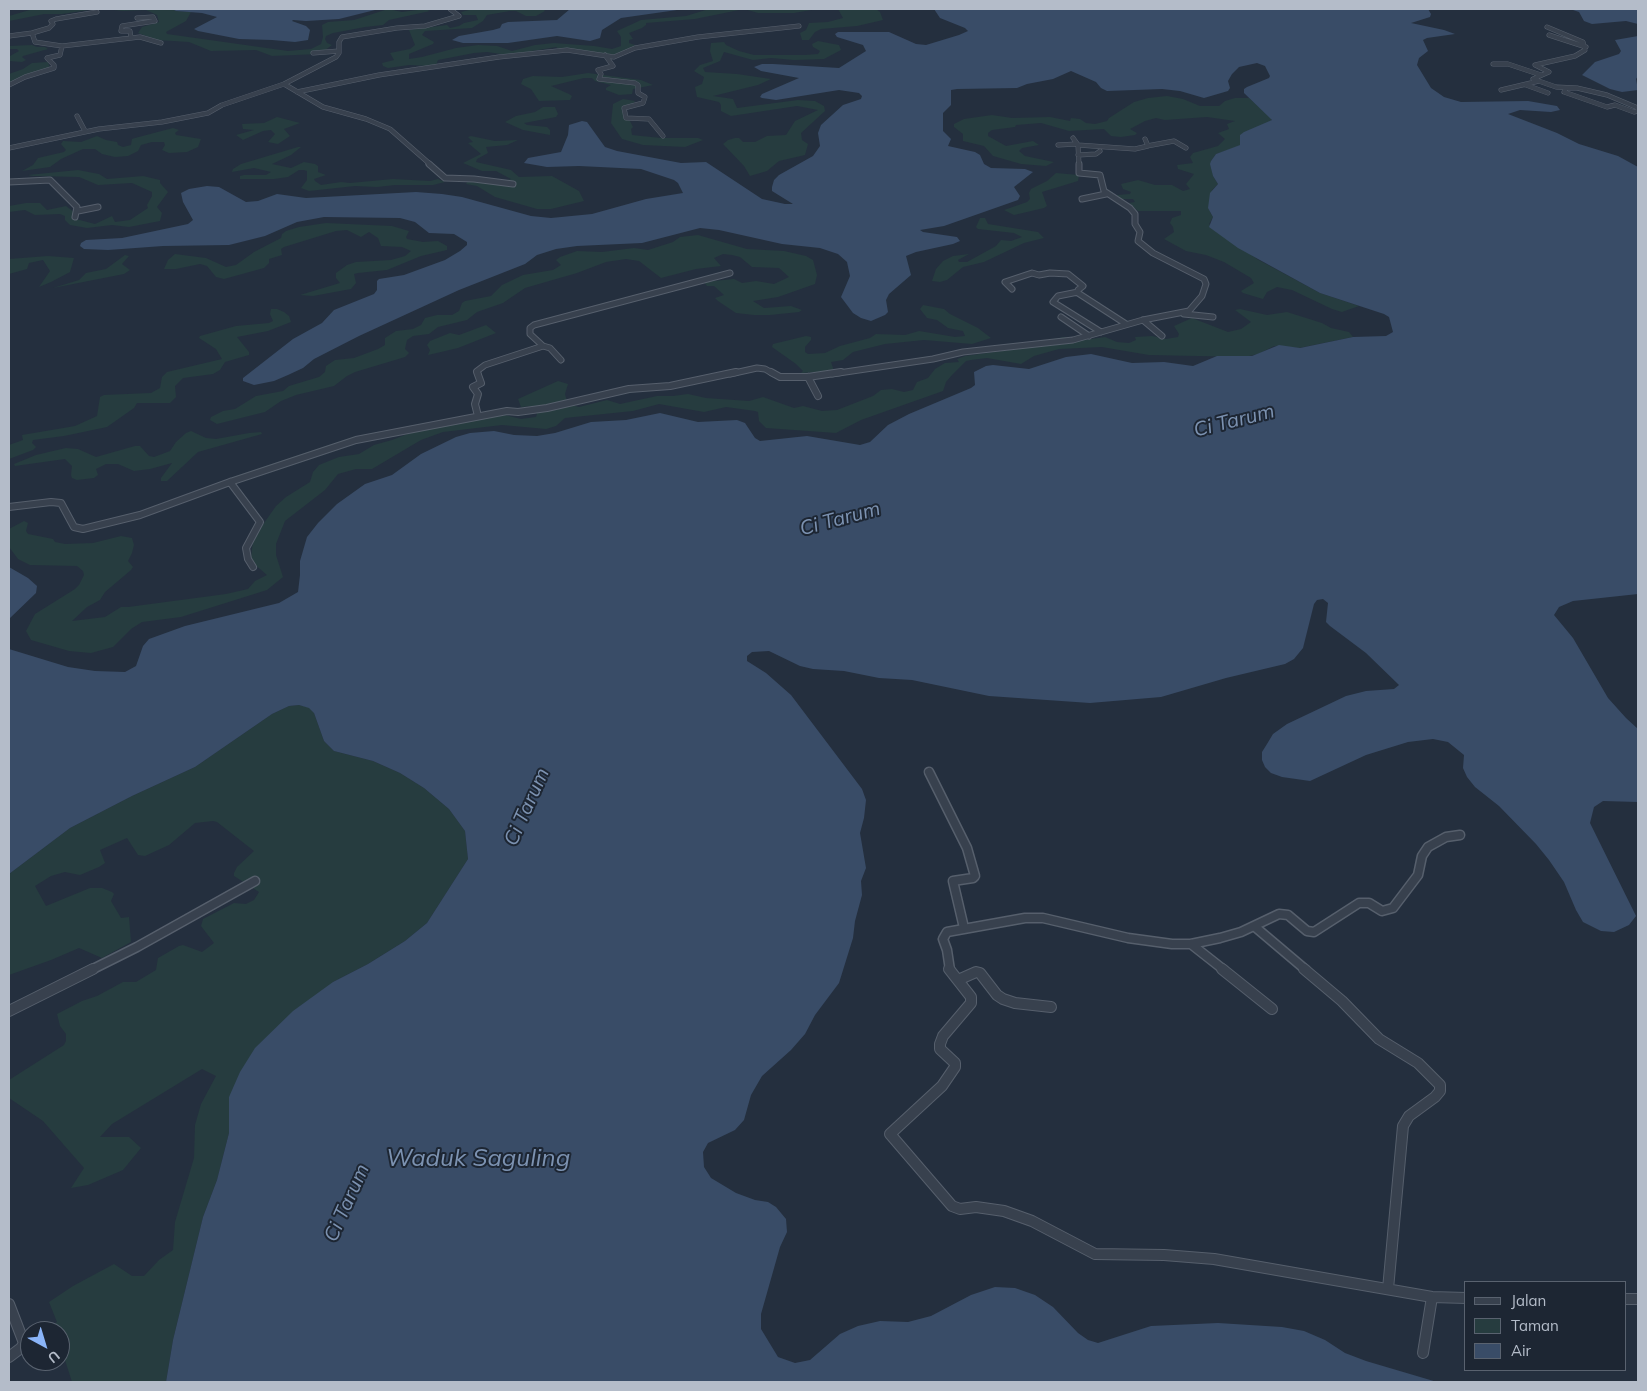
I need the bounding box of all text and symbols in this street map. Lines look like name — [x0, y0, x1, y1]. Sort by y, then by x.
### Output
water label: Ci Tarum — [1191, 399, 1277, 443]
water label: Ci Tarum — [797, 497, 883, 541]
water label: Ci Tarum — [499, 764, 555, 850]
water label: Waduk Saguling — [386, 1145, 570, 1173]
water label: Ci Tarum — [319, 1160, 375, 1246]
legend — [1464, 1281, 1627, 1371]
text: Jalan — [1511, 1291, 1546, 1310]
text: Taman — [1511, 1316, 1559, 1335]
north arrow — [20, 1321, 70, 1371]
text: Air — [1511, 1341, 1531, 1360]
text: U — [44, 1347, 64, 1367]

